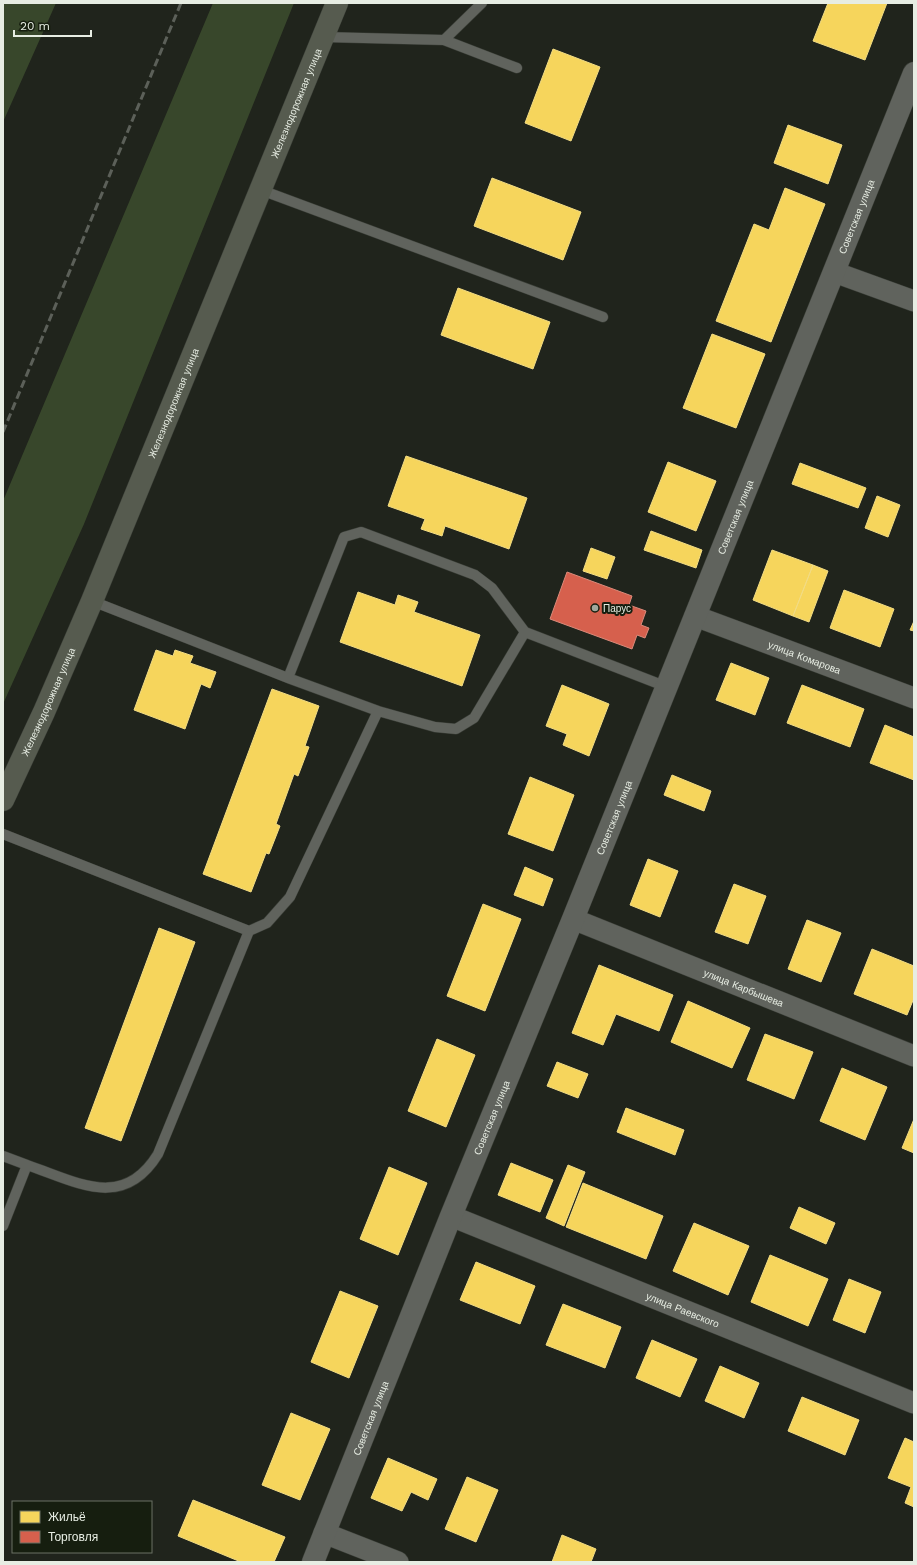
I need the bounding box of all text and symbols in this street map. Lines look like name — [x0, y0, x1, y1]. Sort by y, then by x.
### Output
scale bar — [14, 12, 91, 38]
text: 20 m — [20, 19, 50, 33]
street label: Железнодорожная улица — [269, 46, 324, 160]
street label: Советская улица — [836, 177, 876, 255]
street label: Железнодорожная улица — [146, 346, 201, 459]
street label: Советская улица — [715, 478, 755, 556]
marker: Парус — [590, 603, 600, 613]
place label: Парус — [603, 603, 631, 614]
street label: улица Комарова — [767, 638, 843, 676]
street label: Железнодорожная улица — [19, 645, 77, 758]
street label: Советская улица — [594, 778, 634, 856]
street label: улица Карбышева — [702, 967, 786, 1009]
street label: Советская улица — [471, 1078, 512, 1156]
street label: улица Раевского — [645, 1290, 721, 1329]
street label: Советская улица — [351, 1379, 390, 1457]
legend — [12, 1501, 152, 1553]
text: Жильё — [48, 1510, 86, 1524]
text: Торговля — [48, 1530, 98, 1544]

